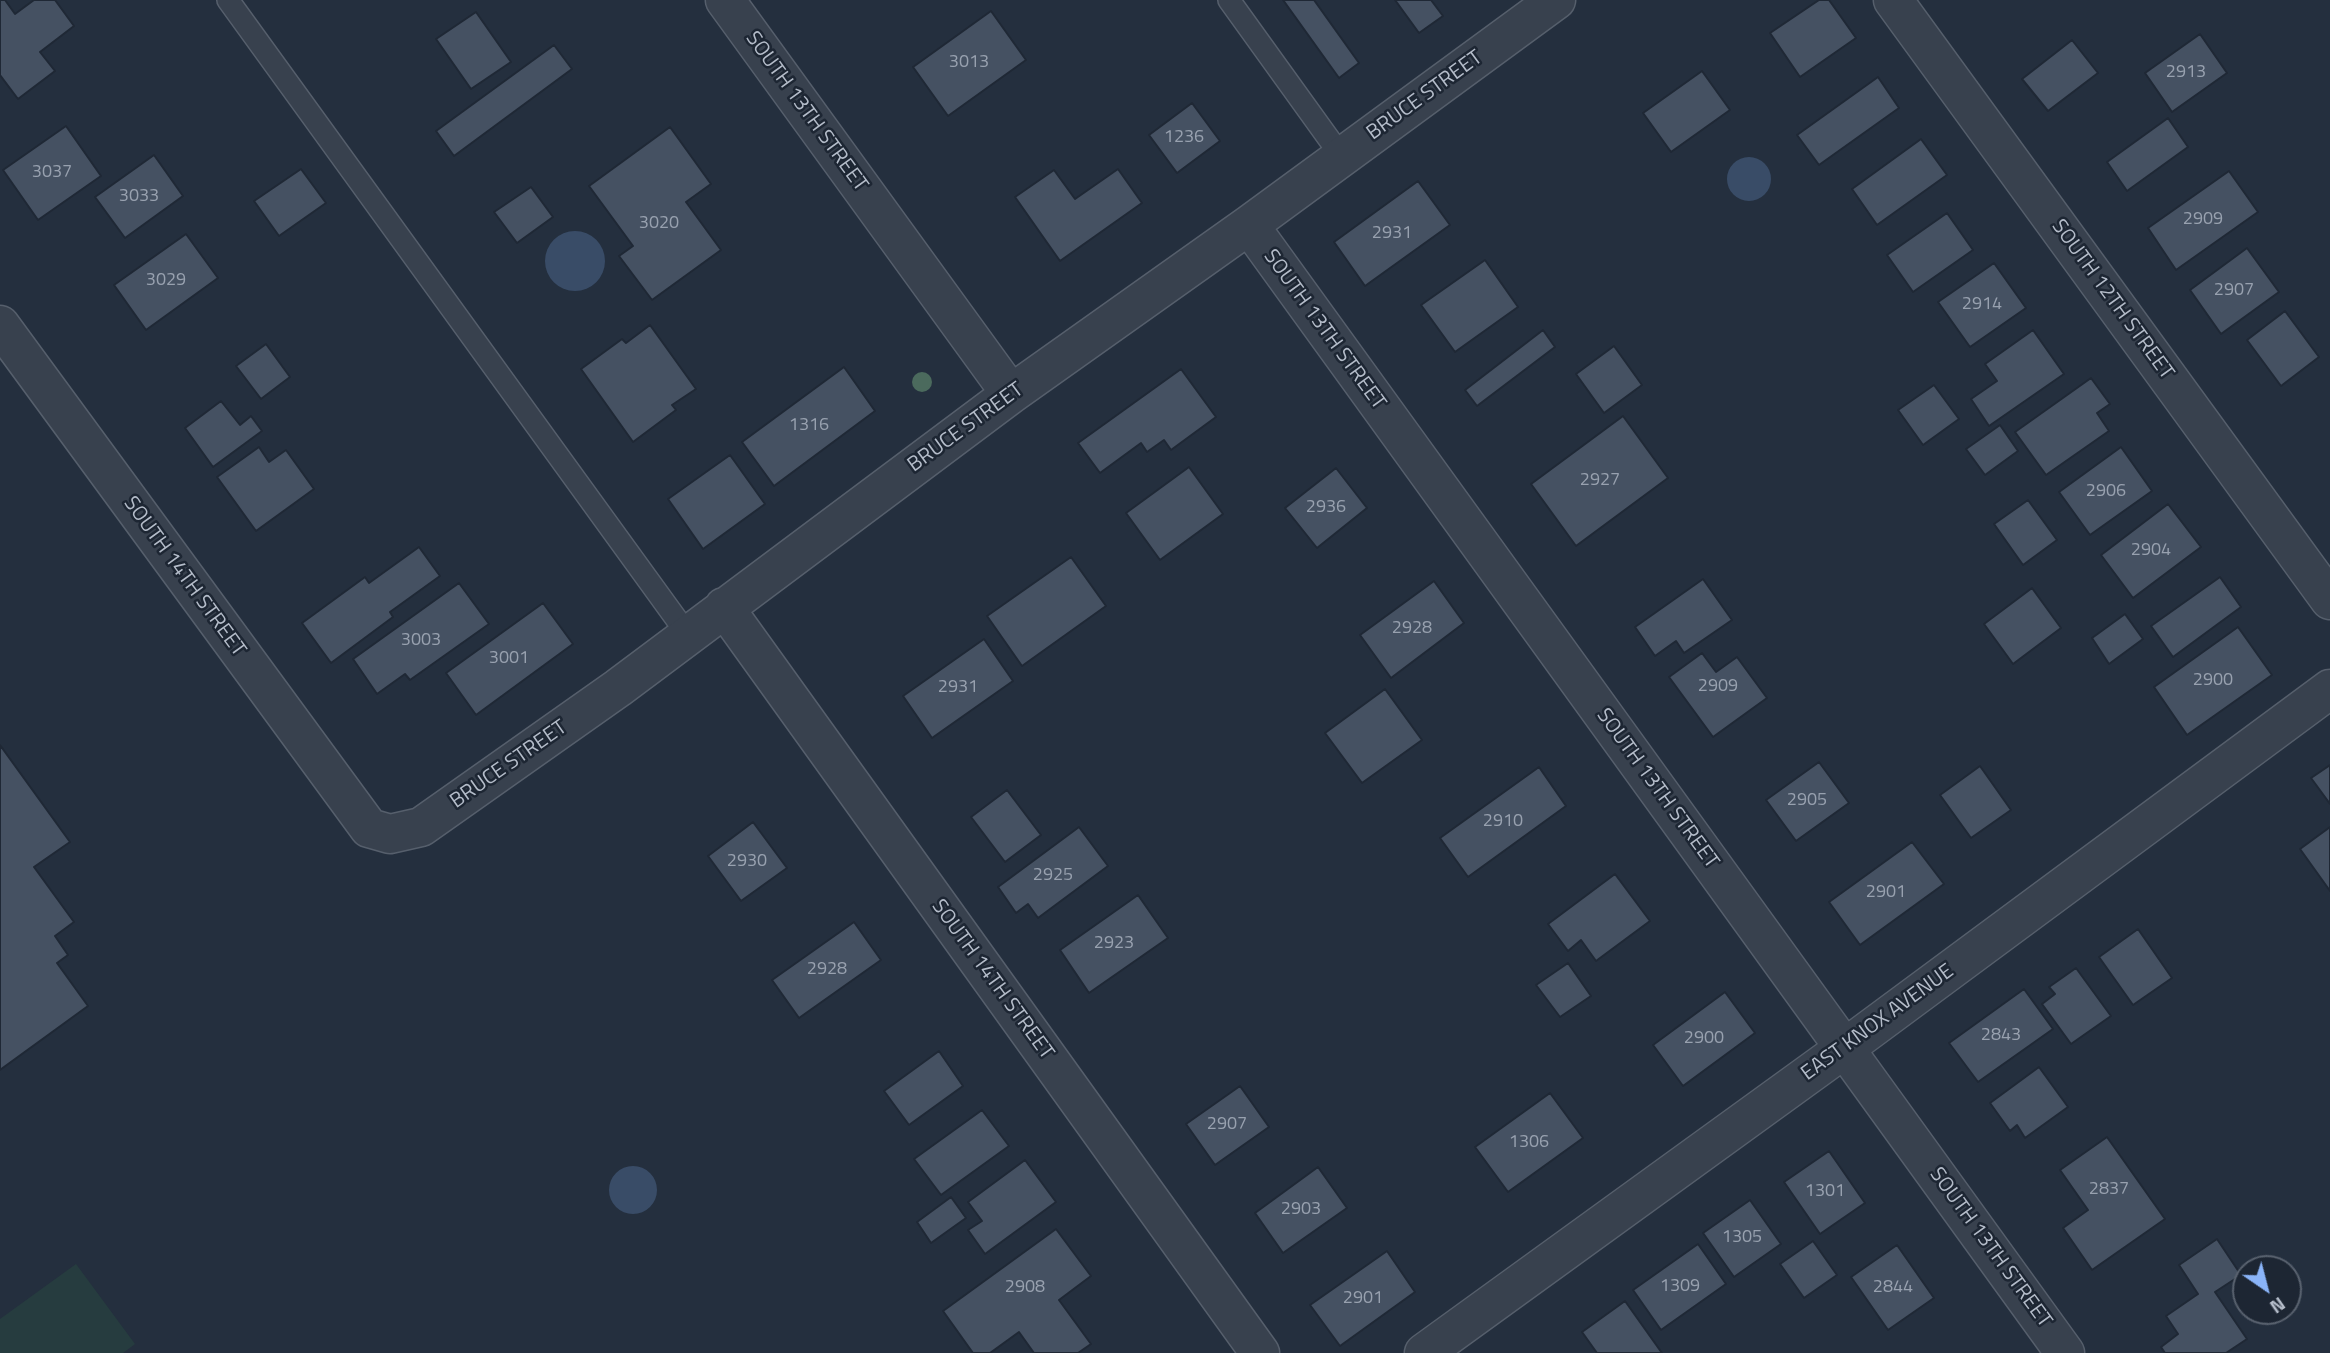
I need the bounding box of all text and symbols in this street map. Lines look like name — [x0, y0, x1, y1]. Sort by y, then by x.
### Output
street label: SOUTH 13TH STREET — [739, 27, 873, 197]
street label: BRUCE STREET — [1362, 46, 1488, 146]
house number: 3013 — [949, 52, 989, 74]
house number: 2913 — [2166, 62, 2206, 84]
house number: 1236 — [1164, 127, 1204, 149]
house number: 3037 — [32, 162, 72, 184]
house number: 3033 — [119, 186, 159, 208]
house number: 2909 — [2183, 209, 2223, 231]
house number: 3020 — [639, 213, 679, 235]
street label: SOUTH 12TH STREET — [2045, 215, 2179, 385]
house number: 2931 — [1372, 223, 1412, 245]
street label: SOUTH 13TH STREET — [1257, 245, 1391, 415]
house number: 3029 — [146, 270, 186, 292]
house number: 2907 — [2214, 280, 2254, 302]
house number: 2914 — [1962, 294, 2002, 316]
street label: BRUCE STREET — [903, 378, 1029, 478]
house number: 1316 — [789, 415, 829, 437]
house number: 2927 — [1580, 470, 1620, 492]
house number: 2906 — [2086, 481, 2126, 503]
street label: SOUTH 14TH STREET — [117, 492, 251, 662]
house number: 2936 — [1306, 497, 1346, 519]
house number: 2904 — [2131, 540, 2171, 562]
house number: 2928 — [1392, 618, 1432, 640]
house number: 3003 — [401, 630, 441, 652]
house number: 3001 — [489, 648, 529, 670]
house number: 2900 — [2193, 670, 2233, 692]
house number: 2909 — [1698, 676, 1738, 698]
house number: 2931 — [938, 677, 978, 699]
street label: SOUTH 13TH STREET — [1590, 704, 1724, 874]
street label: BRUCE STREET — [446, 715, 572, 815]
house number: 2905 — [1787, 790, 1827, 812]
house number: 2910 — [1483, 811, 1523, 833]
house number: 2930 — [727, 851, 767, 873]
house number: 2925 — [1033, 865, 1073, 887]
house number: 2901 — [1866, 882, 1906, 904]
street label: SOUTH 14TH STREET — [925, 895, 1059, 1065]
house number: 2923 — [1094, 933, 1134, 955]
house number: 2928 — [807, 959, 847, 981]
street label: EAST KNOX AVENUE — [1797, 959, 1959, 1087]
house number: 2843 — [1981, 1025, 2021, 1047]
house number: 2900 — [1684, 1028, 1724, 1050]
house number: 2907 — [1207, 1114, 1247, 1136]
house number: 1306 — [1509, 1132, 1549, 1154]
street label: SOUTH 13TH STREET — [1923, 1163, 2057, 1333]
house number: 2837 — [2089, 1179, 2129, 1201]
house number: 1301 — [1805, 1181, 1845, 1203]
house number: 2903 — [1281, 1199, 1321, 1221]
house number: 1305 — [1722, 1227, 1762, 1249]
north arrow — [2232, 1255, 2302, 1325]
house number: 1309 — [1660, 1276, 1700, 1298]
house number: 2908 — [1005, 1277, 1045, 1299]
house number: 2844 — [1873, 1277, 1913, 1299]
house number: 2901 — [1343, 1288, 1383, 1310]
text: N — [2264, 1290, 2292, 1322]

